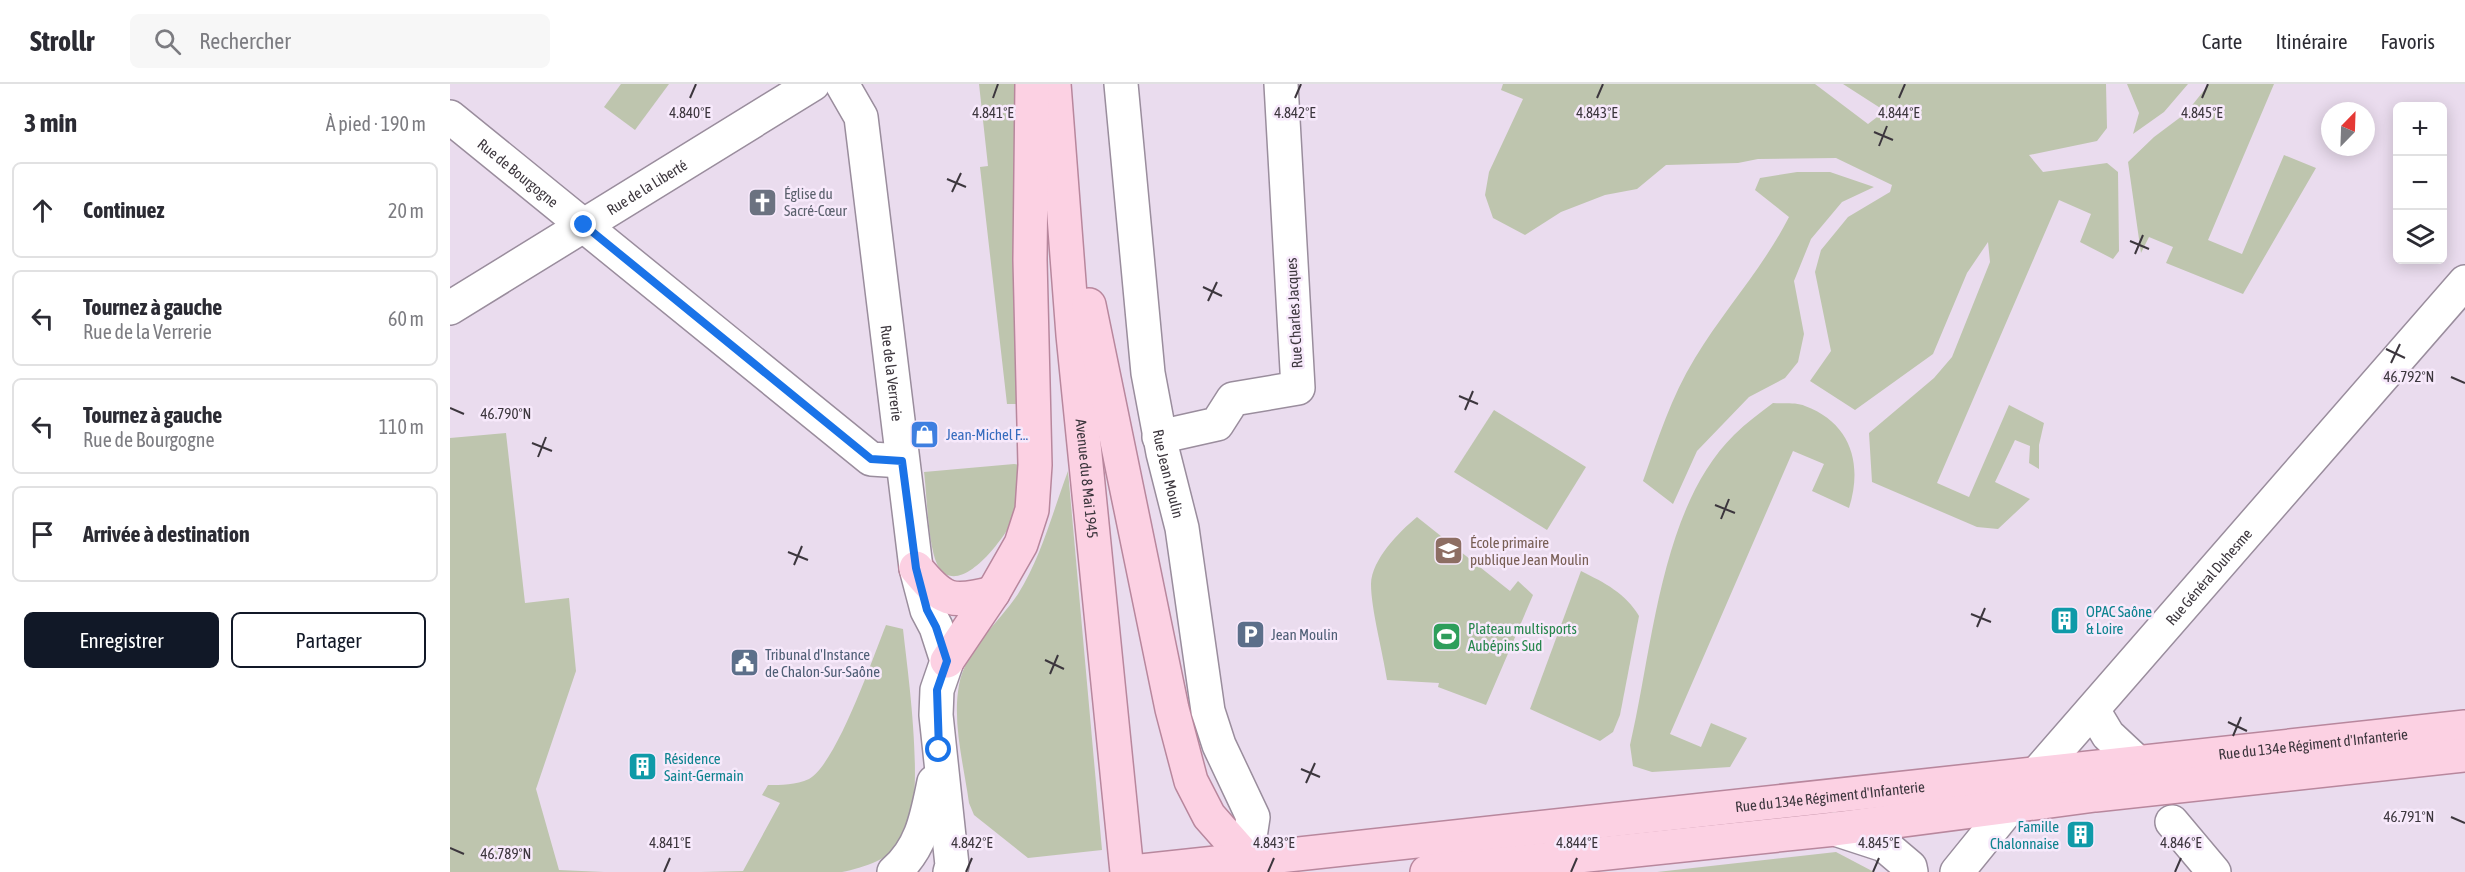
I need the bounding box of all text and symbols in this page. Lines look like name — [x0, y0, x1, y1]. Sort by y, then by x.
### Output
search box — [130, 14, 550, 68]
text: Strollr — [30, 25, 94, 57]
icon: search — [151, 25, 184, 58]
text: Rechercher — [199, 28, 291, 54]
text: Carte — [2202, 29, 2242, 53]
text: Itinéraire — [2275, 29, 2347, 53]
text: Favoris — [2380, 29, 2435, 53]
north arrow — [2321, 102, 2375, 156]
map controls — [2393, 102, 2447, 264]
button: + — [2393, 102, 2447, 156]
text: 4.840°E — [669, 104, 711, 121]
text: 4.841°E — [972, 104, 1014, 121]
text: 4.842°E — [1274, 104, 1316, 121]
text: 4.843°E — [1576, 104, 1618, 121]
text: 4.844°E — [1878, 104, 1920, 121]
text: 4.845°E — [2181, 104, 2223, 121]
text: 3 min — [24, 108, 77, 138]
text: À pied · 190 m — [326, 112, 426, 135]
street label: Rue de Bourgogne — [475, 135, 562, 210]
street label: Rue de la Liberté — [603, 155, 690, 218]
button: − — [2393, 156, 2447, 210]
place label: Église du Sacré-Cœur — [784, 185, 848, 219]
church icon: Église du Sacré-Cœur — [747, 186, 779, 218]
icon: ahead — [26, 194, 59, 227]
text: Continuez — [83, 197, 165, 223]
text: 20 m — [388, 199, 424, 222]
button: layers — [2393, 210, 2447, 264]
route end — [570, 211, 596, 237]
street label: Rue Charles Jacques — [1283, 257, 1305, 369]
text: Tournez à gauche — [83, 294, 222, 320]
icon: left — [26, 302, 59, 335]
text: 60 m — [388, 307, 424, 330]
text: Rue de la Verrerie — [83, 320, 212, 343]
street label: Rue de la Verrerie — [878, 324, 907, 422]
text: 46.792°N — [2384, 368, 2434, 385]
text: Tournez à gauche — [83, 402, 222, 428]
text: 46.790°N — [481, 405, 531, 422]
icon: left — [26, 410, 59, 443]
text: 110 m — [379, 415, 424, 438]
shop icon: Jean-Michel F... — [909, 418, 941, 450]
street label: Avenue du 8 Mai 1945 — [1073, 418, 1102, 539]
place label: Jean-Michel F... — [946, 426, 1028, 443]
text: Rue de Bourgogne — [83, 428, 215, 451]
street label: Rue Jean Moulin — [1150, 428, 1188, 520]
icon: arrive — [26, 518, 59, 551]
text: Arrivée à destination — [83, 521, 250, 547]
street label: Rue Général Duhesme — [2162, 525, 2255, 628]
place label: École primaire publique Jean Moulin — [1470, 534, 1589, 568]
school or university icon: École primaire publique Jean Moulin — [1433, 535, 1465, 567]
place label: OPAC Saône & Loire — [2086, 603, 2152, 637]
building icon: OPAC Saône & Loire — [2049, 604, 2081, 636]
button: Enregistrer — [24, 612, 219, 668]
button: Partager — [231, 612, 426, 668]
parking icon: Jean Moulin — [1234, 618, 1266, 650]
place label: Plateau multisports Aubépins Sud — [1468, 620, 1577, 654]
sports icon: Plateau multisports Aubépins Sud — [1431, 621, 1463, 653]
place label: Jean Moulin — [1271, 626, 1338, 643]
place label: Tribunal d'Instance de Chalon-Sur-Saône — [765, 646, 880, 680]
public building icon: Tribunal d'Instance de Chalon-Sur-Saône — [728, 647, 760, 679]
street label: Rue du 134e Régiment d'Infanterie — [2217, 725, 2409, 762]
route start — [925, 736, 951, 762]
place label: Résidence Saint-Germain — [664, 750, 744, 784]
building icon: Résidence Saint-Germain — [627, 751, 659, 783]
street label: Rue du 134e Régiment d'Infanterie — [1734, 777, 1926, 815]
text: 46.791°N — [2384, 808, 2434, 825]
place label: Famille Chalonnaise — [1990, 818, 2059, 852]
building icon: Famille Chalonnaise — [2064, 819, 2096, 851]
text: 4.841°E — [649, 834, 691, 851]
text: 4.842°E — [951, 834, 993, 851]
text: 4.843°E — [1253, 834, 1295, 851]
text: 4.844°E — [1556, 834, 1598, 851]
text: 4.845°E — [1858, 834, 1900, 851]
text: 4.846°E — [2160, 834, 2202, 851]
text: 46.789°N — [481, 845, 531, 862]

